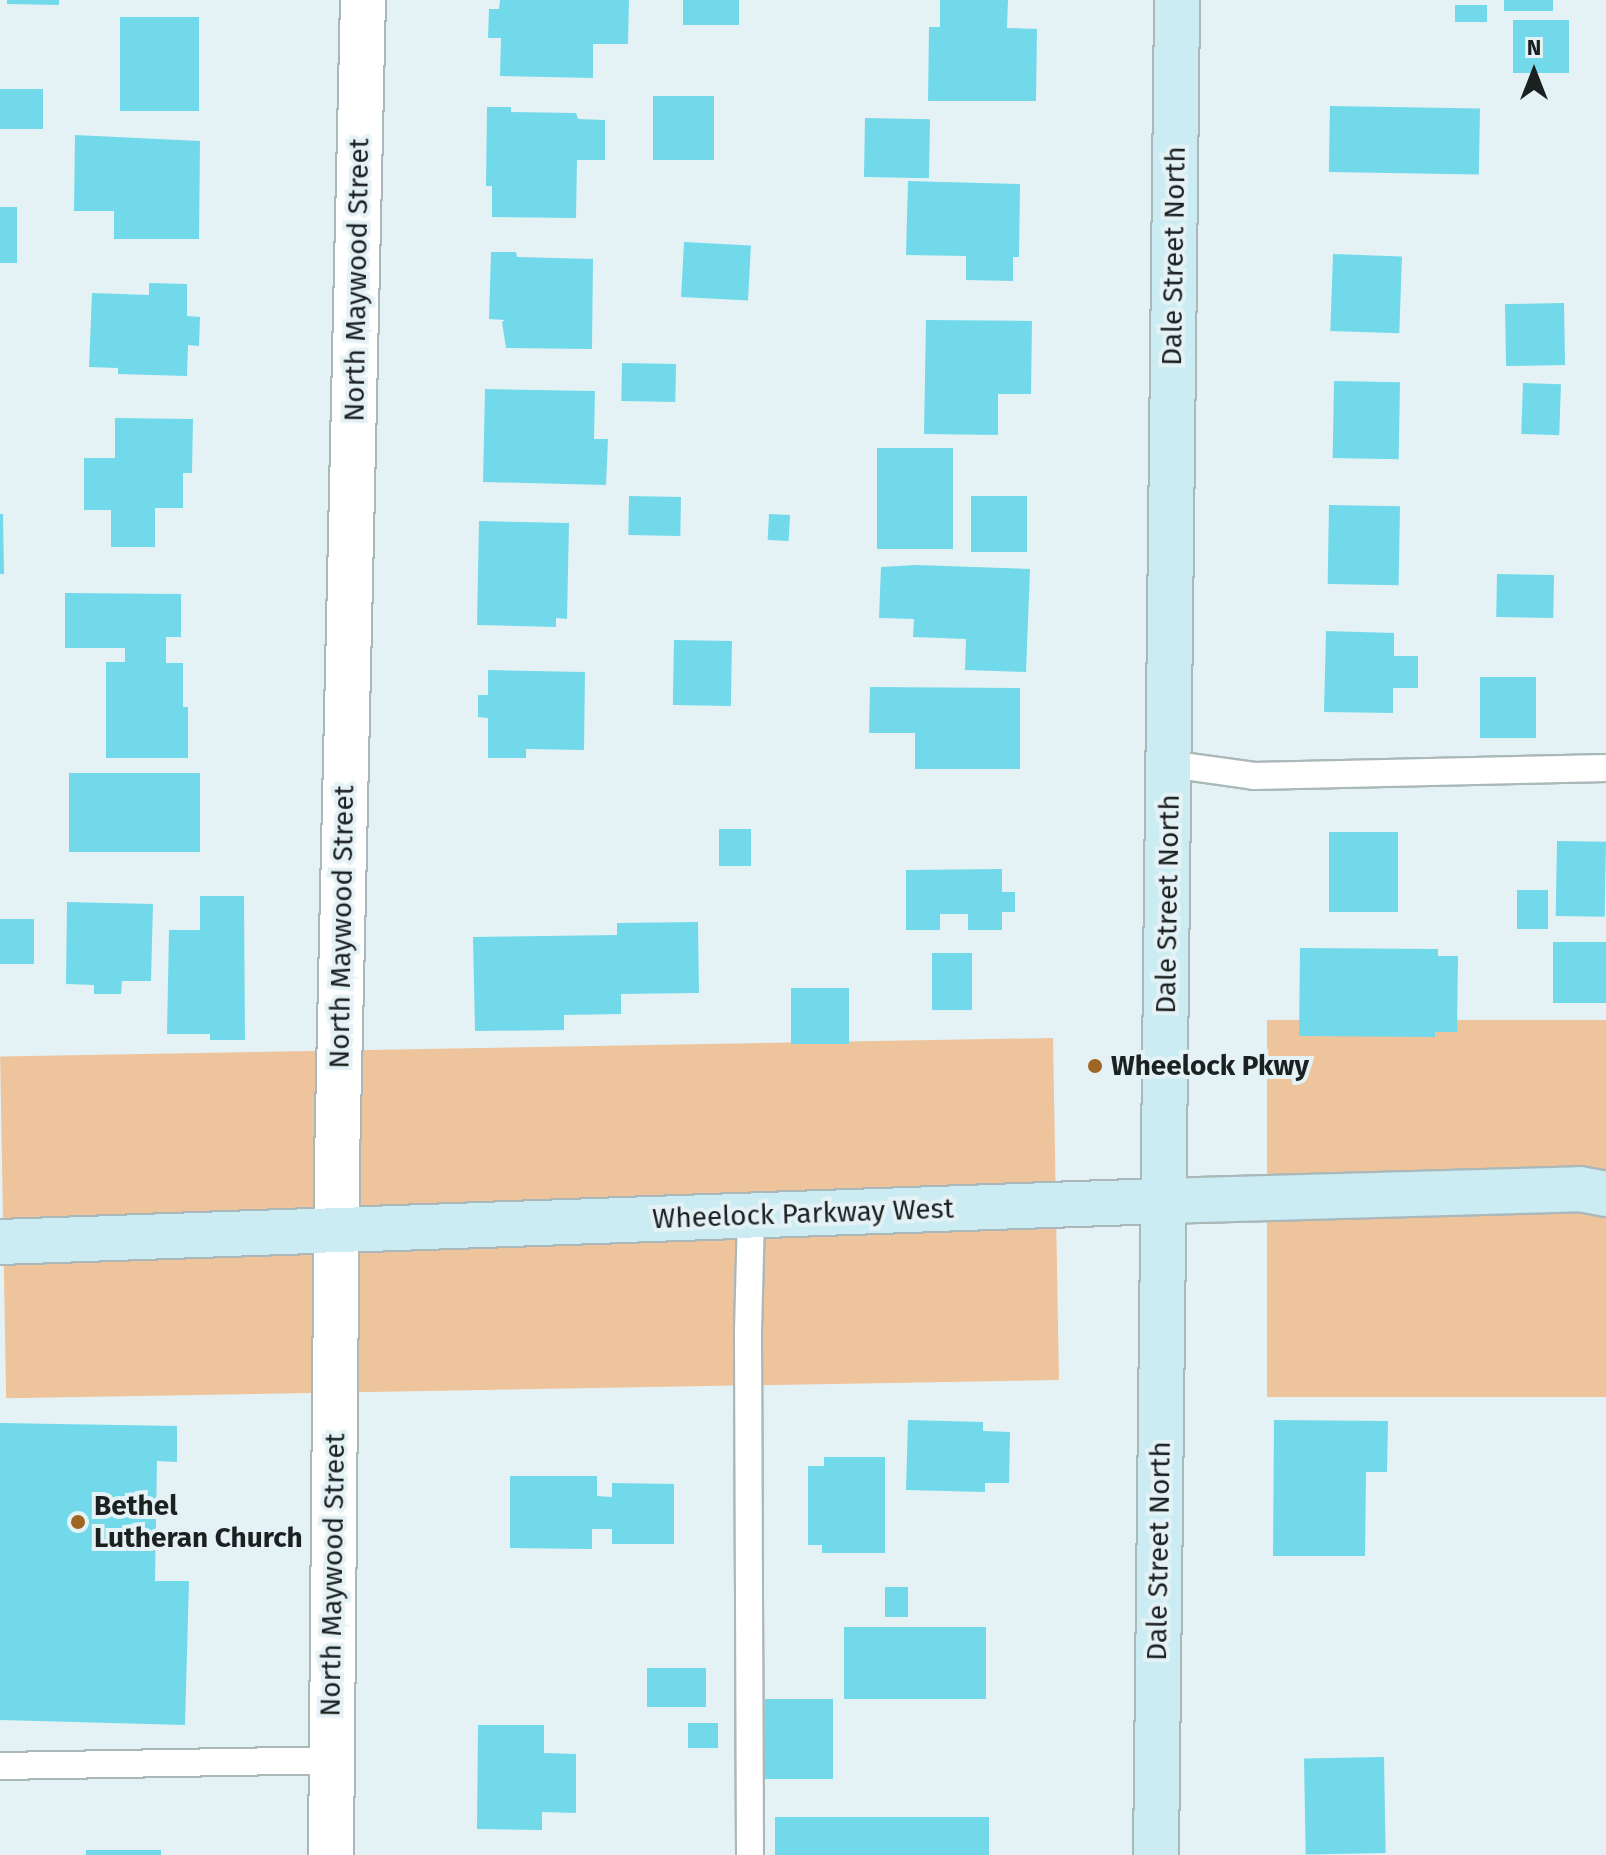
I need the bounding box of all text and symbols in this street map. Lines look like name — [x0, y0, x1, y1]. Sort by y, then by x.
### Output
north arrow — [1494, 32, 1574, 112]
text: N — [1527, 34, 1541, 61]
street label: North Maywood Street — [338, 138, 376, 422]
street label: Dale Street North — [1155, 146, 1193, 366]
street label: North Maywood Street — [323, 785, 361, 1069]
street label: Dale Street North — [1149, 794, 1187, 1014]
place label: Wheelock Pkwy — [1111, 1049, 1309, 1083]
marker: Wheelock Pkwy — [1086, 1057, 1104, 1075]
street label: Wheelock Parkway West — [652, 1192, 954, 1236]
street label: North Maywood Street — [314, 1433, 352, 1717]
street label: Dale Street North — [1140, 1441, 1178, 1661]
place label: Bethel Lutheran Church — [94, 1489, 303, 1555]
marker: Bethel Lutheran Church — [69, 1513, 87, 1531]

